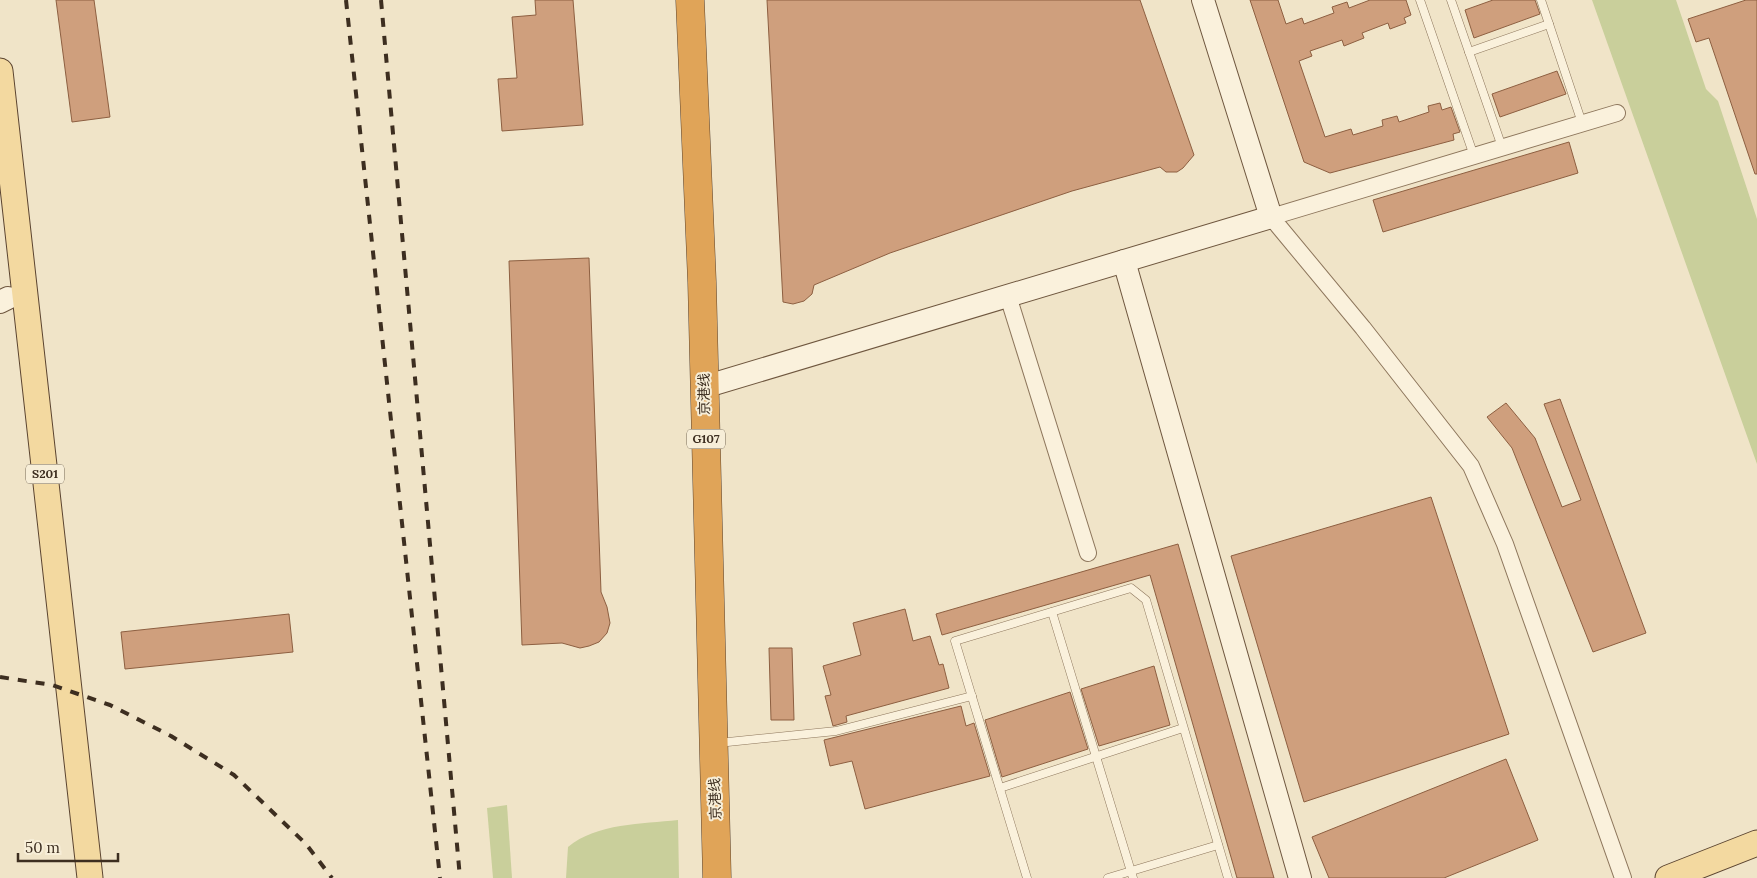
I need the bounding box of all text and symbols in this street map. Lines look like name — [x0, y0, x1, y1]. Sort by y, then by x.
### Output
street label: 京港线 — [695, 373, 713, 415]
road number: G107 — [687, 429, 725, 448]
road number: S201 — [26, 464, 64, 484]
street label: 京港线 — [705, 778, 725, 820]
scale bar — [18, 830, 118, 862]
text: 50 m — [25, 838, 60, 857]

